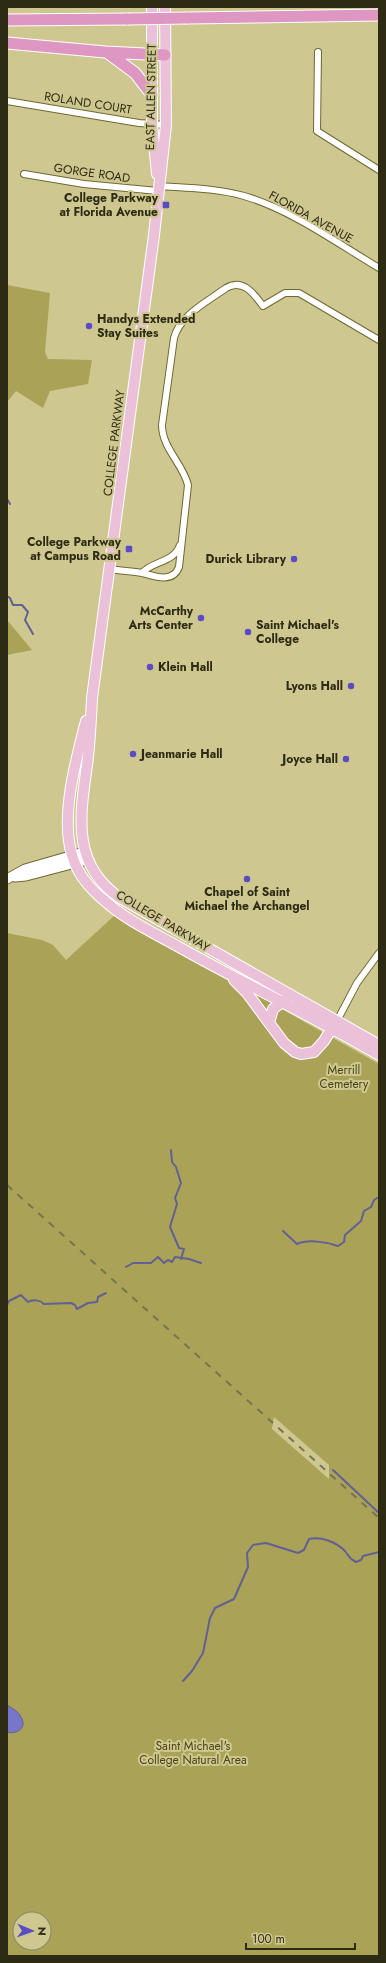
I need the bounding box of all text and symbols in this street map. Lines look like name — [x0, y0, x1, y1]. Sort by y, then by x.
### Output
street label: EAST ALLEN STREET — [141, 43, 161, 150]
street label: ROLAND COURT — [43, 87, 134, 119]
street label: GORGE ROAD — [53, 159, 131, 187]
street label: FLORIDA AVENUE — [265, 186, 357, 248]
place label: College Parkway at Florida Avenue — [60, 189, 159, 221]
marker: College Parkway at Florida Avenue — [161, 200, 171, 210]
place label: Handys Extended Stay Suites — [97, 310, 195, 342]
marker: Handys Extended Stay Suites — [84, 321, 94, 331]
street label: COLLEGE PARKWAY — [99, 389, 129, 497]
place label: College Parkway at Campus Road — [27, 533, 122, 565]
marker: College Parkway at Campus Road — [124, 544, 134, 554]
place label: Durick Library — [206, 550, 287, 568]
marker: Durick Library — [289, 554, 299, 564]
place label: McCarthy Arts Center — [128, 602, 194, 634]
marker: McCarthy Arts Center — [196, 613, 206, 623]
place label: Saint Michael's College — [256, 616, 339, 648]
marker: Saint Michael's College — [243, 627, 253, 637]
place label: Klein Hall — [158, 658, 213, 676]
marker: Klein Hall — [145, 662, 155, 672]
place label: Lyons Hall — [286, 677, 343, 695]
marker: Lyons Hall — [346, 681, 356, 691]
place label: Jeanmarie Hall — [139, 745, 223, 763]
marker: Jeanmarie Hall — [128, 749, 138, 759]
place label: Joyce Hall — [280, 750, 338, 768]
marker: Joyce Hall — [341, 754, 351, 764]
marker: Chapel of Saint Michael the Archangel — [242, 874, 252, 884]
place label: Chapel of Saint Michael the Archangel — [184, 883, 310, 915]
street label: COLLEGE PARKWAY — [113, 886, 214, 956]
park label: Merrill Cemetery — [320, 1061, 369, 1093]
park label: Saint Michael's College Natural Area — [139, 1737, 247, 1769]
north arrow — [12, 1911, 52, 1951]
scale bar — [246, 1925, 355, 1951]
text: N — [34, 1927, 50, 1936]
text: 100 m — [252, 1930, 285, 1948]

